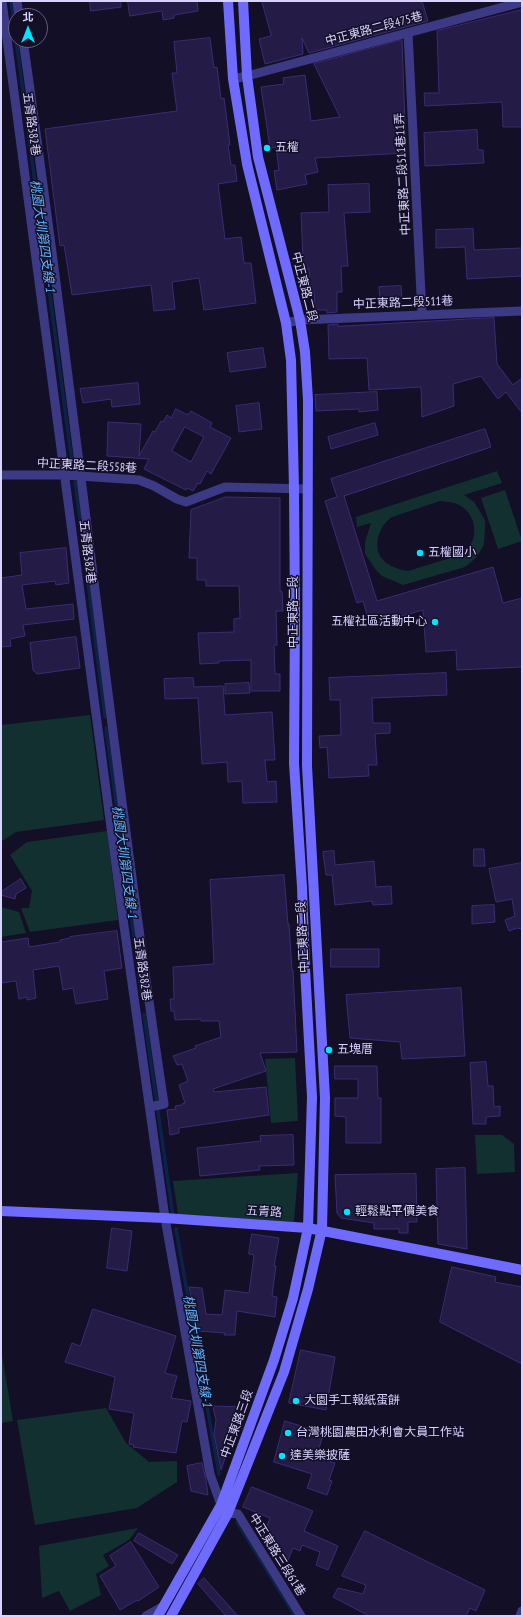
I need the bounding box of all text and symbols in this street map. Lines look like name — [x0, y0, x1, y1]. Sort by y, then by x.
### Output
north arrow — [8, 8, 48, 48]
street label: 中正東路二段475巷 — [324, 9, 424, 49]
text: 北 — [23, 10, 34, 24]
street label: 五青路382巷 — [19, 91, 43, 157]
street label: 中正東路二段511巷11弄 — [393, 112, 413, 236]
place label: 五權 — [275, 141, 299, 155]
marker: 五權 — [262, 143, 272, 153]
water label: 桃園大圳第四支線-1 — [26, 179, 58, 293]
street label: 中正東路二段 — [288, 250, 320, 324]
street label: 中正東路二段511巷 — [353, 294, 453, 312]
street label: 中正東路二段558巷 — [37, 456, 137, 476]
street label: 五青路382巷 — [76, 519, 98, 585]
place label: 五權國小 — [428, 546, 476, 560]
marker: 五權國小 — [415, 548, 425, 558]
street label: 中正東路二段 — [287, 576, 301, 648]
place label: 五權社區活動中心 — [331, 615, 427, 629]
marker: 五權社區活動中心 — [430, 617, 440, 627]
water label: 桃園大圳第四支線-1 — [108, 805, 140, 919]
street label: 中正東路二段 — [294, 901, 312, 973]
street label: 五青路382巷 — [130, 936, 154, 1002]
place label: 五塊厝 — [337, 1043, 373, 1057]
marker: 五塊厝 — [324, 1045, 334, 1055]
street label: 五青路 — [246, 1204, 282, 1220]
place label: 輕鬆點平價美食 — [355, 1205, 439, 1219]
marker: 輕鬆點平價美食 — [342, 1207, 352, 1217]
water label: 桃園大圳第四支線-1 — [179, 1294, 215, 1408]
street label: 中正東路三段 — [218, 1388, 256, 1460]
place label: 大園手工報紙蛋餅 — [304, 1394, 400, 1408]
marker: 大園手工報紙蛋餅 — [291, 1396, 301, 1406]
place label: 台灣桃園農田水利會大員工作站 — [296, 1426, 464, 1440]
marker: 台灣桃園農田水利會大員工作站 — [283, 1428, 293, 1438]
place label: 達美樂披薩 — [290, 1449, 350, 1463]
marker: 達美樂披薩 — [277, 1451, 287, 1461]
street label: 中正東路三段61巷 — [246, 1511, 308, 1599]

